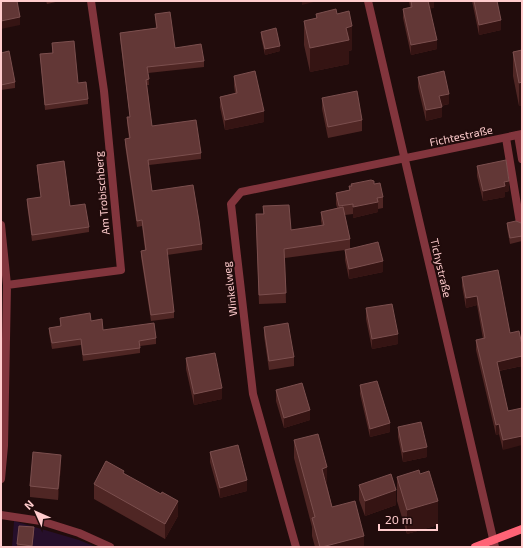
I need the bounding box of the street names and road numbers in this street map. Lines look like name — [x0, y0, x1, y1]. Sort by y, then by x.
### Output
street label: Fichtestraße — [428, 122, 494, 149]
street label: Am Trobischberg — [91, 151, 112, 235]
street label: Tichystraße — [428, 237, 455, 299]
street label: Winkelweg — [220, 261, 239, 317]

